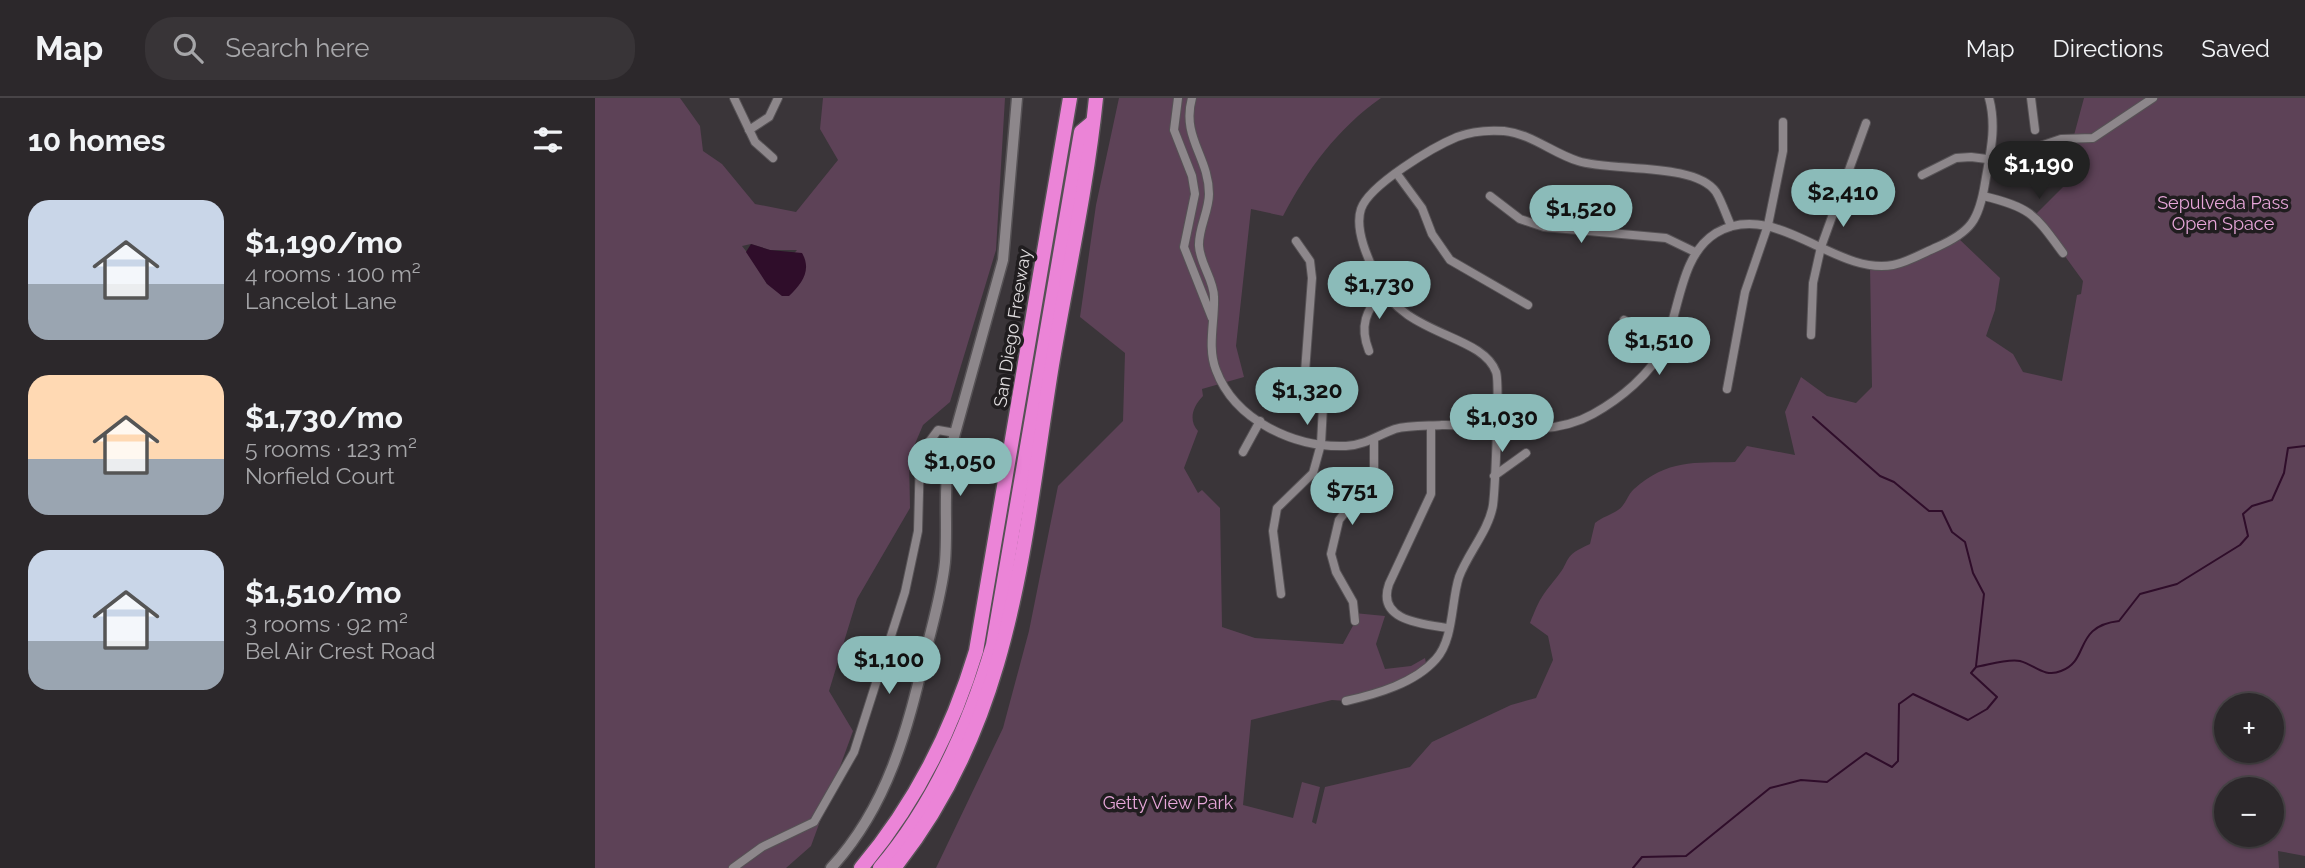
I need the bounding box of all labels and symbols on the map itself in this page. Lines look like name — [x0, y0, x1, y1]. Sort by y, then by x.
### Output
pin: $1,190 — [1982, 141, 2096, 201]
pin: $2,410 — [1786, 170, 1900, 229]
pin: $1,520 — [1524, 186, 1638, 245]
park label: Sepulveda Pass Open Space — [2157, 192, 2289, 234]
street label: San Diego Freeway — [989, 247, 1035, 409]
pin: $1,730 — [1322, 262, 1436, 321]
pin: $1,510 — [1602, 317, 1716, 377]
pin: $1,320 — [1250, 368, 1364, 427]
pin: $1,030 — [1445, 394, 1559, 454]
pin: $1,050 — [903, 438, 1017, 498]
pin: $751 — [1311, 468, 1393, 527]
pin: $1,100 — [832, 636, 946, 696]
park label: Getty View Park — [1103, 792, 1234, 813]

